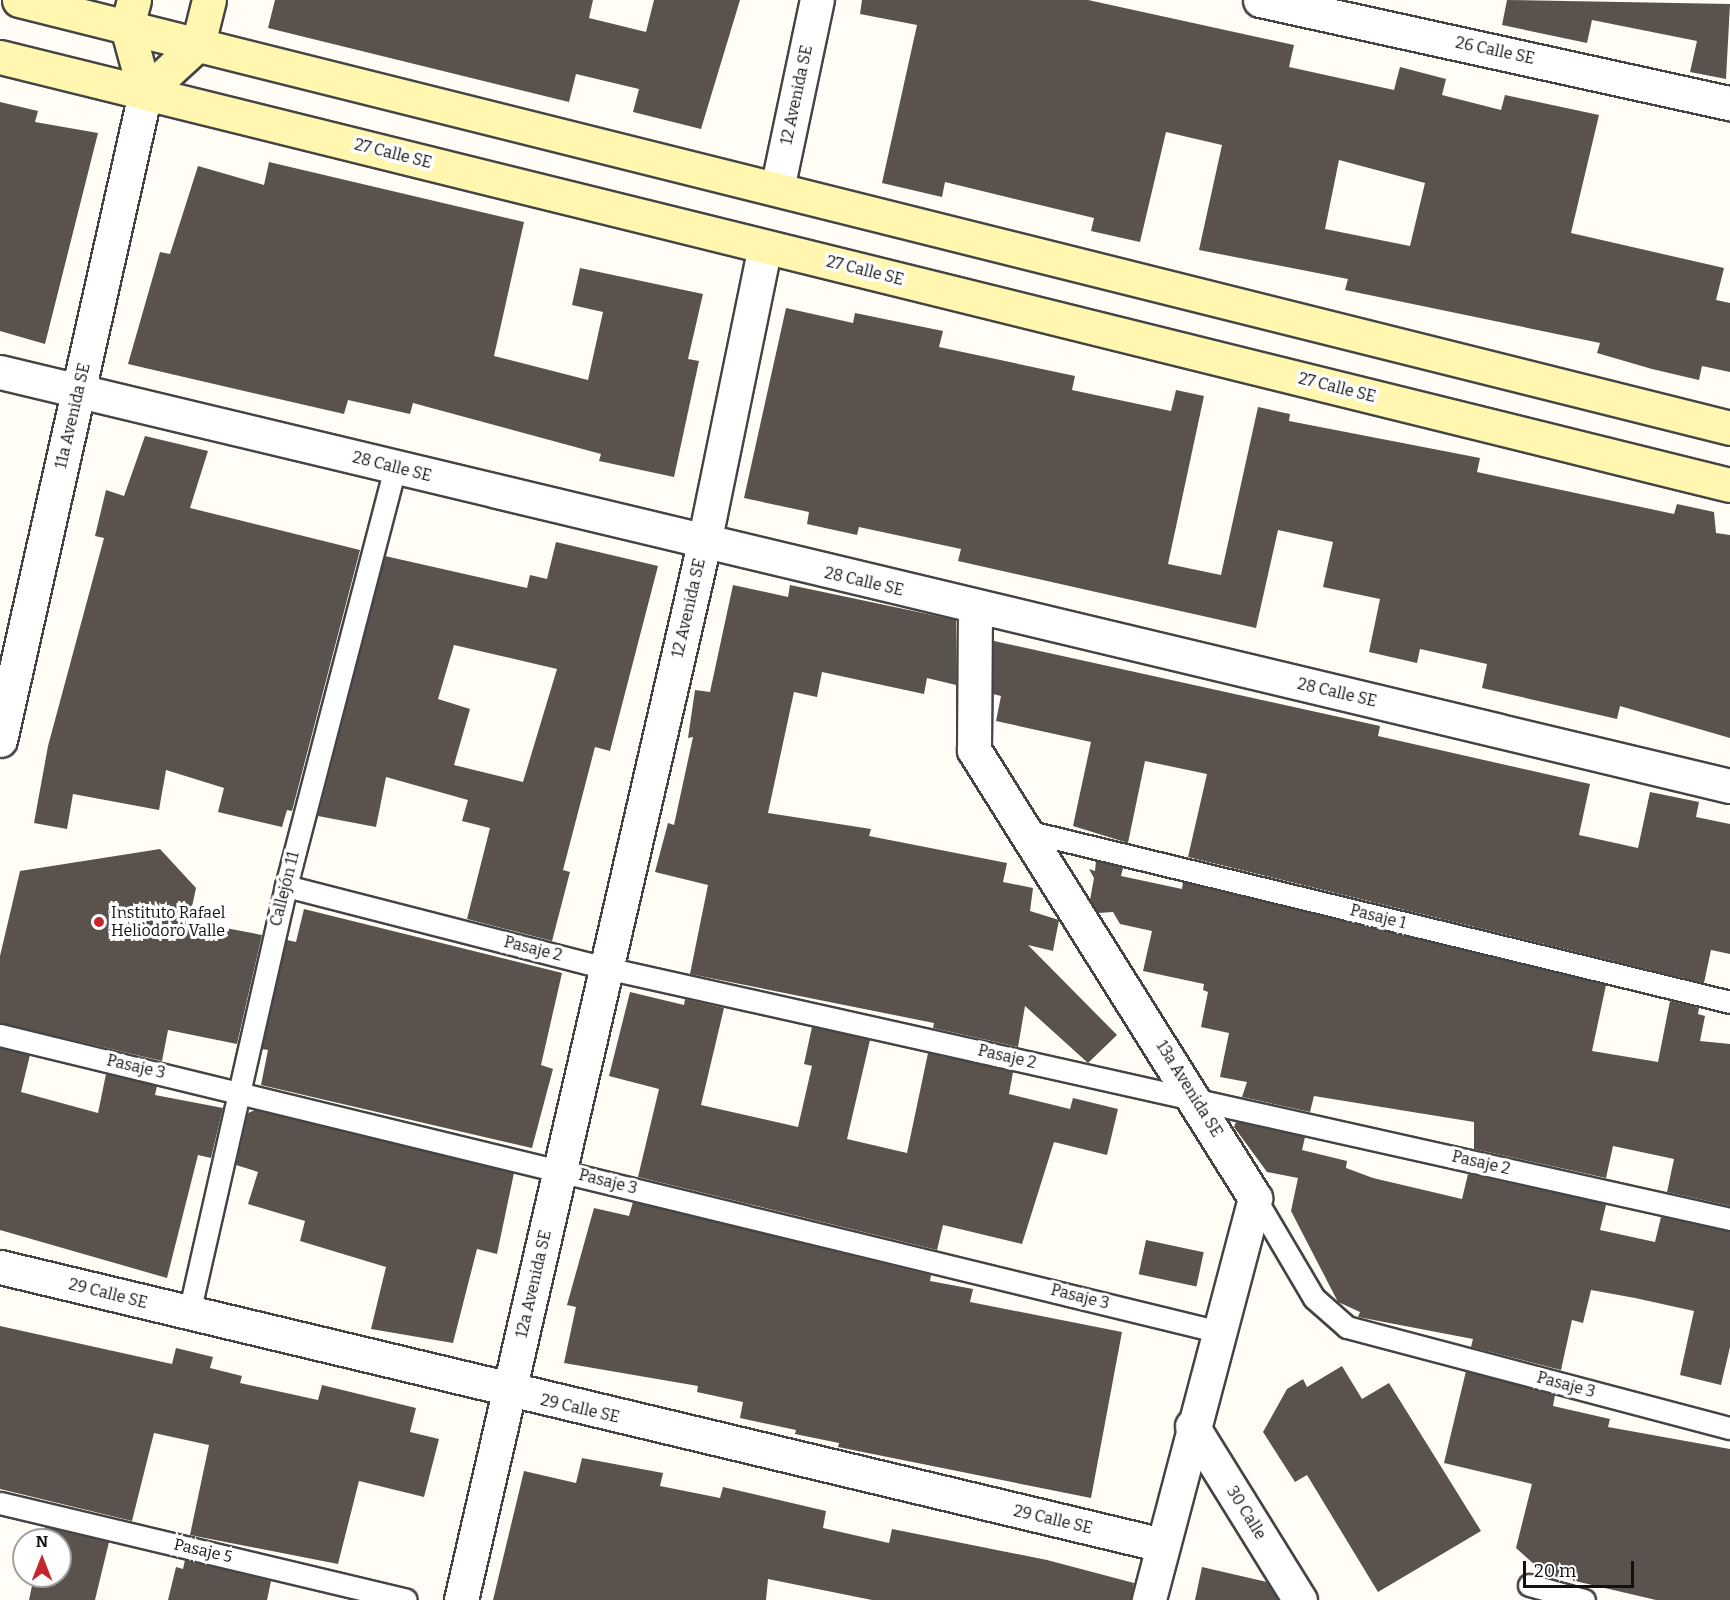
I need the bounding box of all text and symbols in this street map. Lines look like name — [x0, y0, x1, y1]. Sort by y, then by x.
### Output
street label: 26 Calle SE — [1454, 33, 1536, 69]
street label: 12 Avenida SE — [777, 43, 817, 147]
street label: 27 Calle SE — [352, 135, 434, 173]
street label: 27 Calle SE — [824, 252, 906, 290]
street label: 11a Avenida SE — [52, 361, 94, 471]
street label: 27 Calle SE — [1296, 369, 1378, 407]
street label: 28 Calle SE — [351, 448, 433, 486]
street label: 12 Avenida SE — [668, 556, 710, 660]
street label: 28 Calle SE — [822, 564, 906, 600]
street label: 28 Calle SE — [1295, 675, 1379, 711]
street label: Callejón 11 — [266, 850, 304, 928]
street label: Pasaje 1 — [1348, 901, 1408, 933]
place label: Instituto Rafael Heliodoro Valle — [111, 903, 225, 941]
marker: Instituto Rafael Heliodoro Valle — [92, 915, 106, 929]
street label: Pasaje 2 — [502, 933, 564, 965]
street label: 13a Avenida SE — [1152, 1037, 1226, 1141]
street label: Pasaje 2 — [976, 1041, 1038, 1073]
street label: Pasaje 3 — [105, 1051, 167, 1083]
street label: Pasaje 2 — [1450, 1147, 1512, 1179]
street label: Pasaje 3 — [577, 1165, 639, 1199]
street label: 12a Avenida SE — [512, 1228, 556, 1340]
street label: 29 Calle SE — [67, 1275, 149, 1313]
street label: Pasaje 3 — [1049, 1280, 1111, 1314]
street label: Pasaje 3 — [1535, 1368, 1597, 1402]
street label: 29 Calle SE — [539, 1391, 621, 1427]
street label: 30 Calle — [1222, 1483, 1270, 1543]
street label: 29 Calle SE — [1012, 1502, 1094, 1538]
north arrow — [12, 1528, 72, 1588]
text: N — [36, 1532, 48, 1551]
street label: Pasaje 5 — [172, 1535, 234, 1567]
scale bar — [1526, 1549, 1637, 1587]
text: 20 m — [1534, 1560, 1576, 1582]

